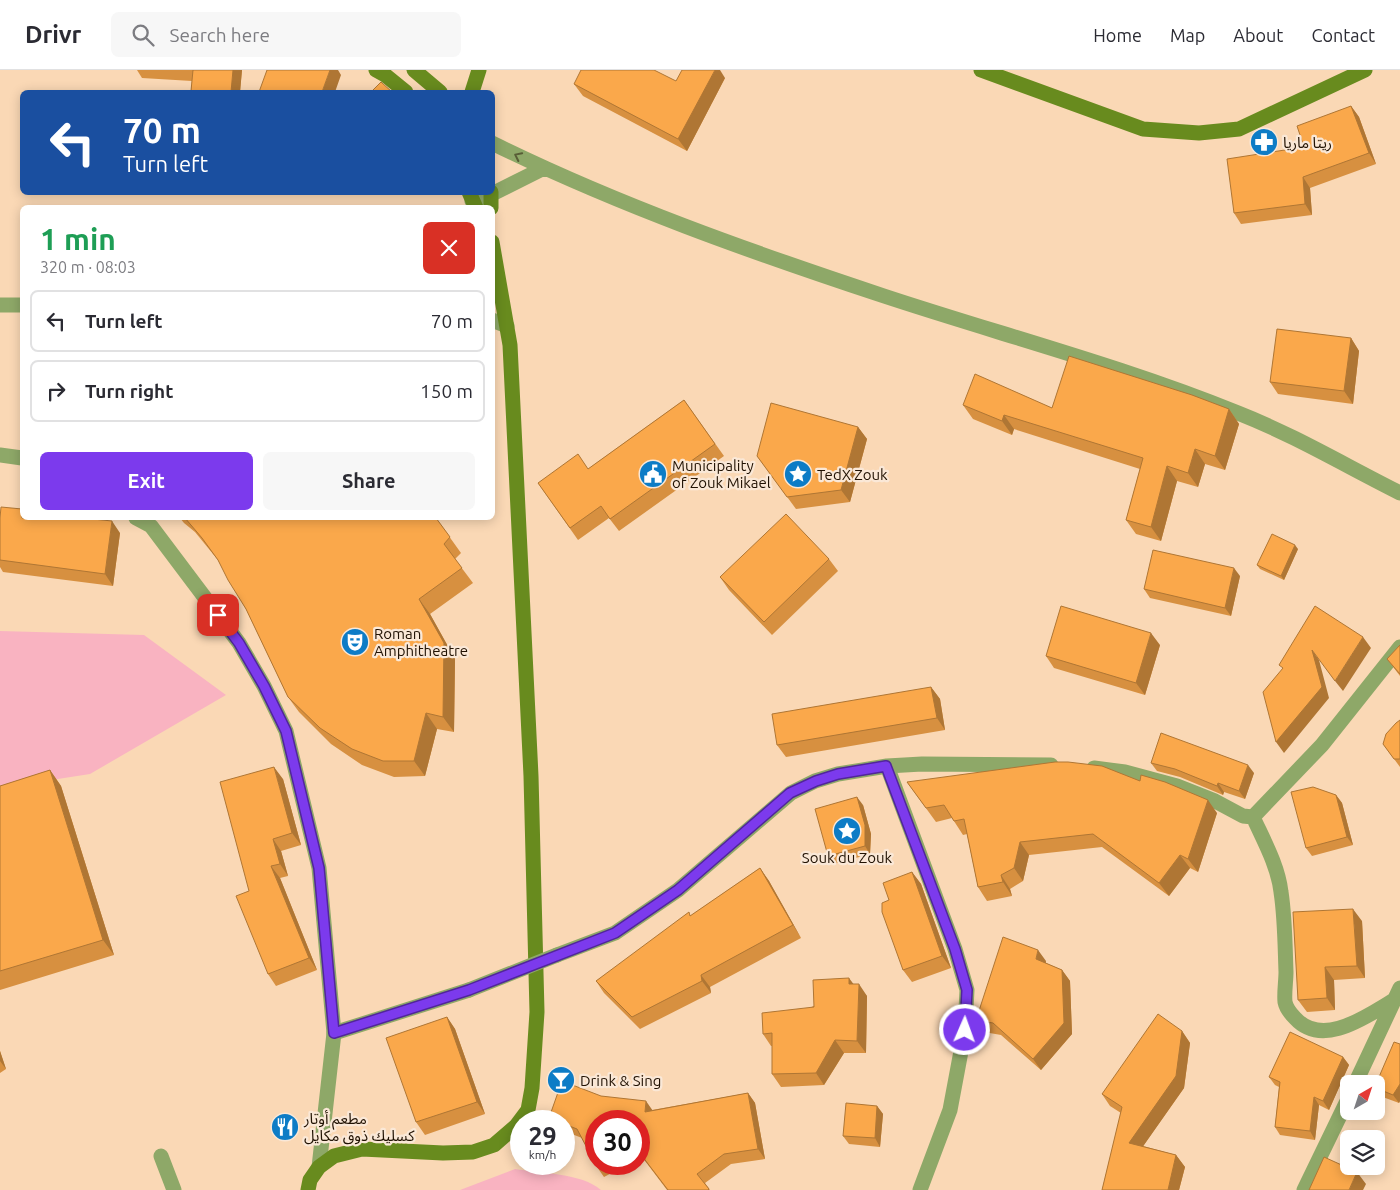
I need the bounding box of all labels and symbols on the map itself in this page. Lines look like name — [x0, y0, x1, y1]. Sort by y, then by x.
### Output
pharmacy icon: ريتا ماريا — [1249, 127, 1279, 157]
place label: ريتا ماريا — [1283, 134, 1332, 152]
one-way arrow — [514, 151, 523, 162]
place label: Municipality of Zouk Mikael — [672, 457, 771, 491]
public building icon: Municipality of Zouk Mikael — [638, 459, 668, 489]
place icon: TedX Zouk — [783, 459, 813, 489]
place label: TedX Zouk — [817, 466, 888, 483]
pin — [197, 594, 239, 636]
place label: Roman Amphitheatre — [374, 625, 468, 659]
theatre icon: Roman Amphitheatre — [340, 627, 370, 657]
place icon: Souk du Zouk — [832, 816, 862, 846]
place label: Souk du Zouk — [802, 849, 893, 866]
position arrow — [938, 1003, 990, 1055]
bar icon: Drink & Sing — [546, 1065, 576, 1095]
place label: Drink & Sing — [580, 1072, 661, 1089]
north arrow — [1340, 1075, 1385, 1120]
place label: مطعم أوتار كسليك ذوق مكايل — [303, 1110, 415, 1145]
speed limit sign: 30 — [585, 1110, 650, 1175]
restaurant icon: مطعم أوتار كسليك ذوق مكايل — [270, 1112, 300, 1142]

